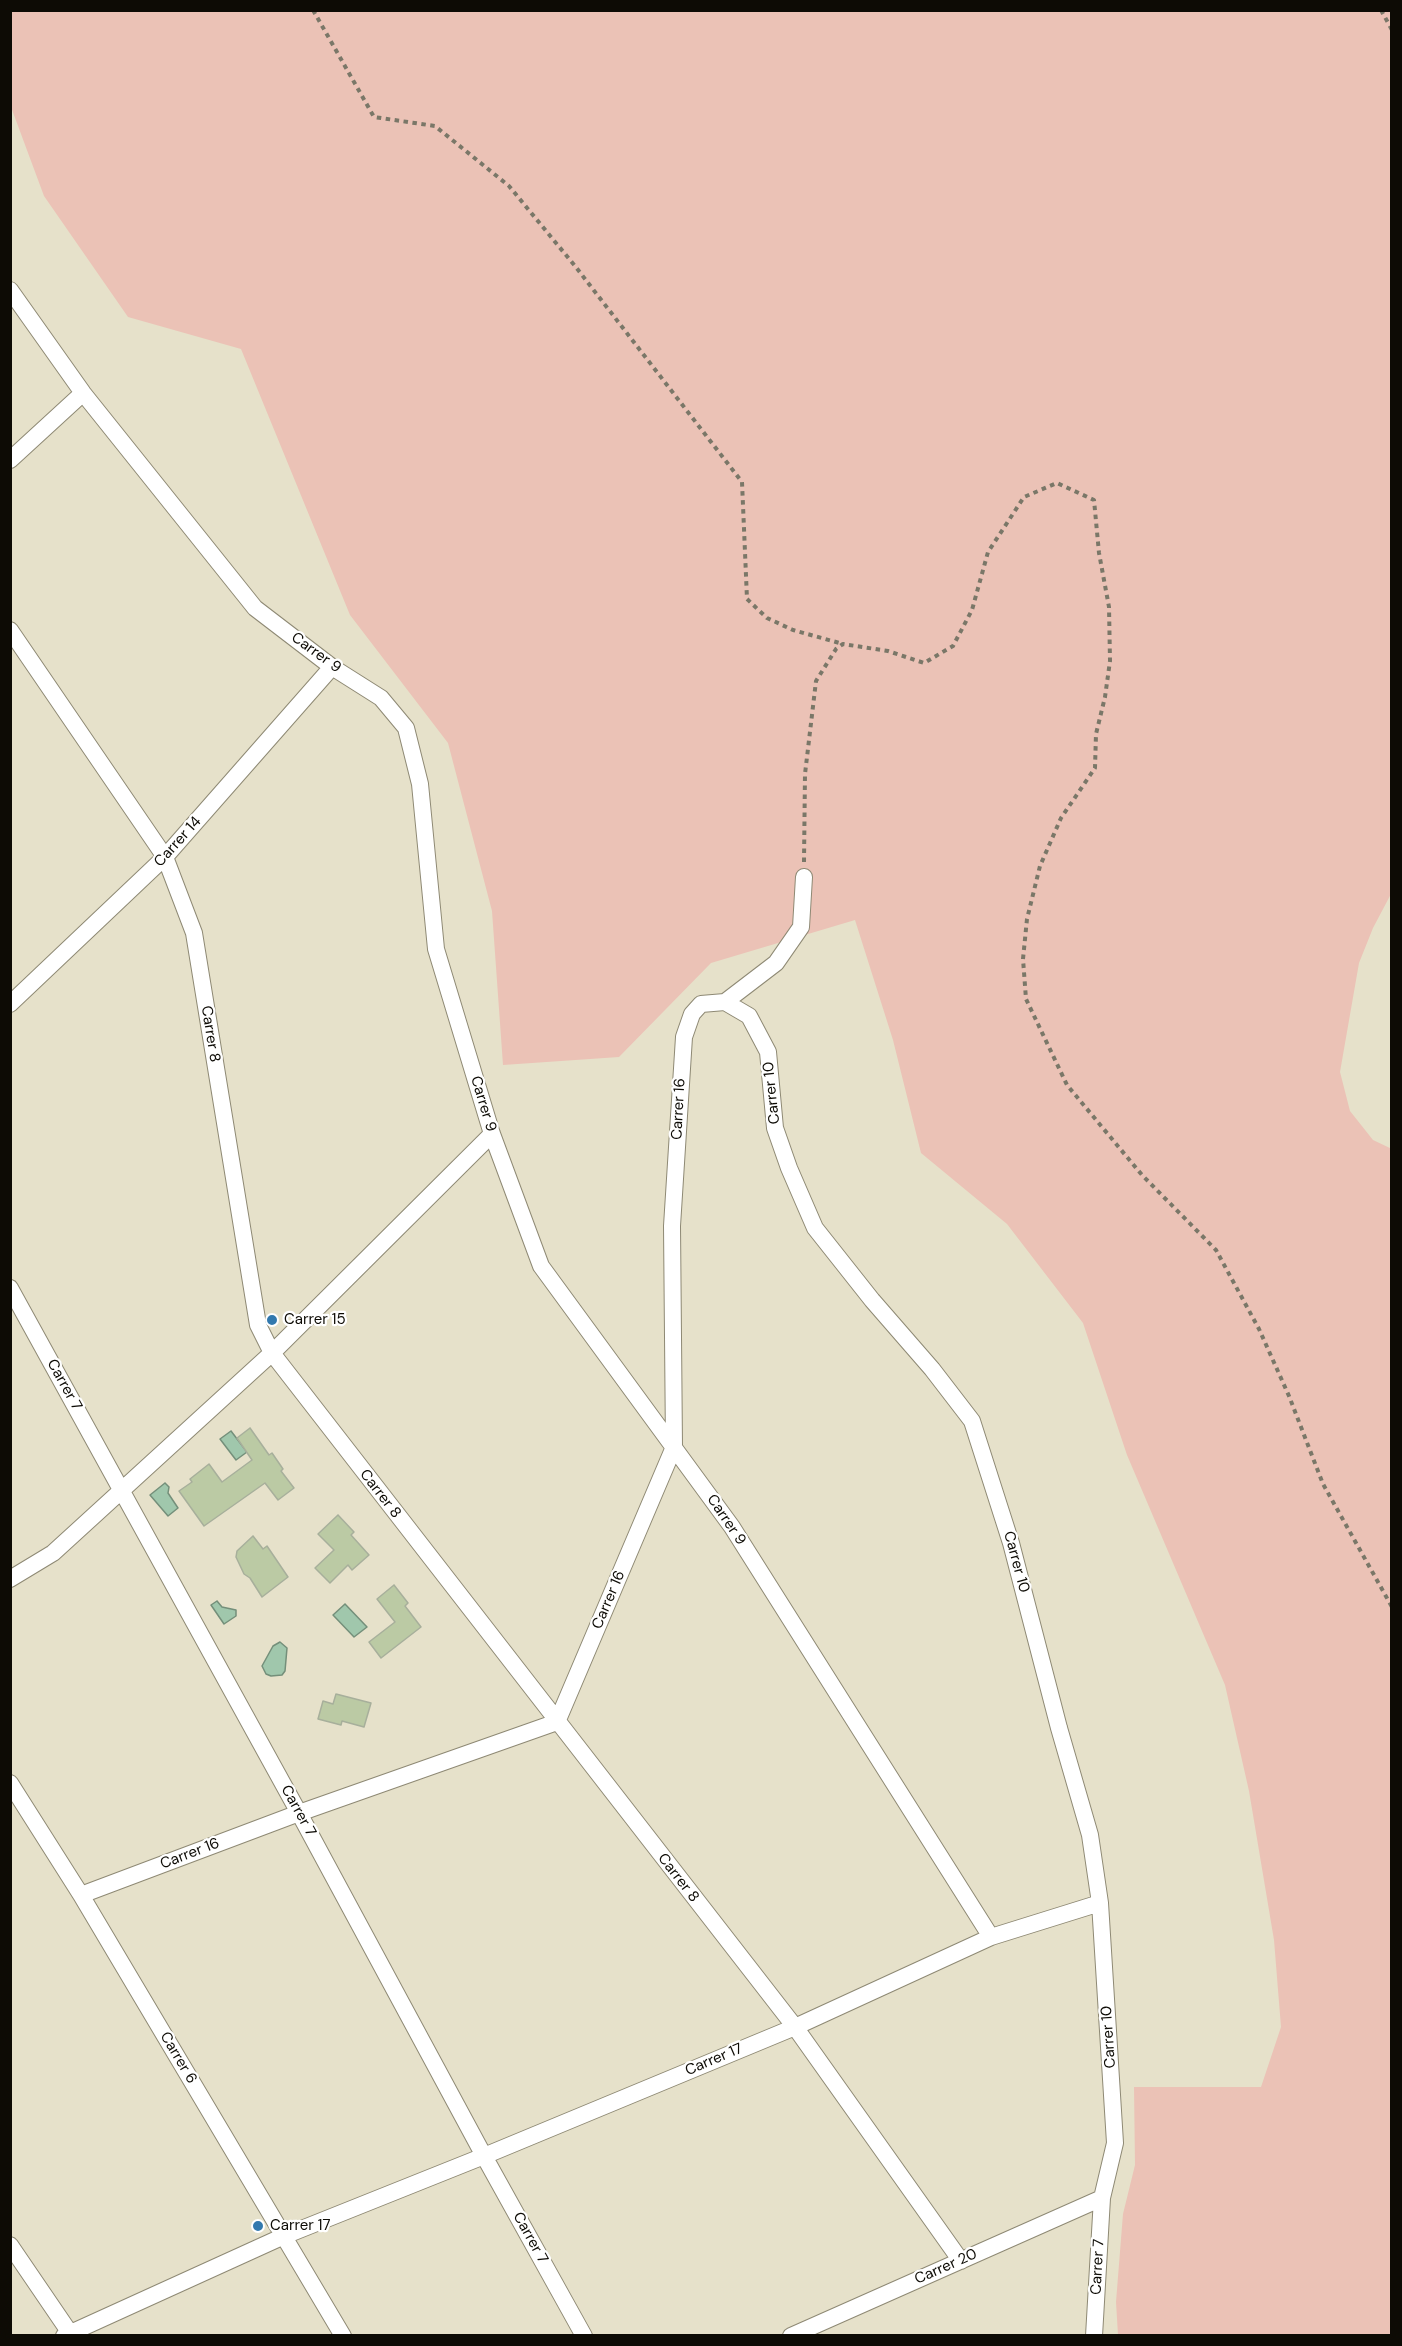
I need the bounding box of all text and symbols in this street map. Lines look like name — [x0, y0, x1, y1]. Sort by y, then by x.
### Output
street label: Carrer 9 — [288, 629, 344, 677]
street label: Carrer 14 — [151, 813, 205, 871]
street label: Carrer 8 — [197, 1004, 223, 1064]
street label: Carrer 10 — [760, 1061, 784, 1125]
street label: Carrer 9 — [466, 1074, 500, 1134]
street label: Carrer 16 — [668, 1078, 690, 1140]
place label: Carrer 15 — [284, 1311, 346, 1329]
marker: Carrer 15 — [265, 1313, 279, 1327]
street label: Carrer 7 — [43, 1356, 85, 1414]
street label: Carrer 8 — [355, 1466, 405, 1522]
street label: Carrer 9 — [703, 1491, 749, 1549]
street label: Carrer 10 — [999, 1529, 1033, 1595]
street label: Carrer 16 — [589, 1568, 629, 1632]
street label: Carrer 7 — [277, 1782, 319, 1840]
street label: Carrer 16 — [158, 1835, 222, 1873]
street label: Carrer 8 — [653, 1850, 703, 1906]
street label: Carrer 10 — [1098, 2005, 1120, 2069]
street label: Carrer 6 — [156, 2029, 200, 2087]
street label: Carrer 17 — [683, 2040, 745, 2080]
street label: Carrer 7 — [509, 2209, 551, 2267]
place label: Carrer 17 — [270, 2217, 330, 2235]
marker: Carrer 17 — [251, 2219, 265, 2233]
street label: Carrer 7 — [1088, 2239, 1108, 2295]
street label: Carrer 20 — [912, 2245, 980, 2289]

